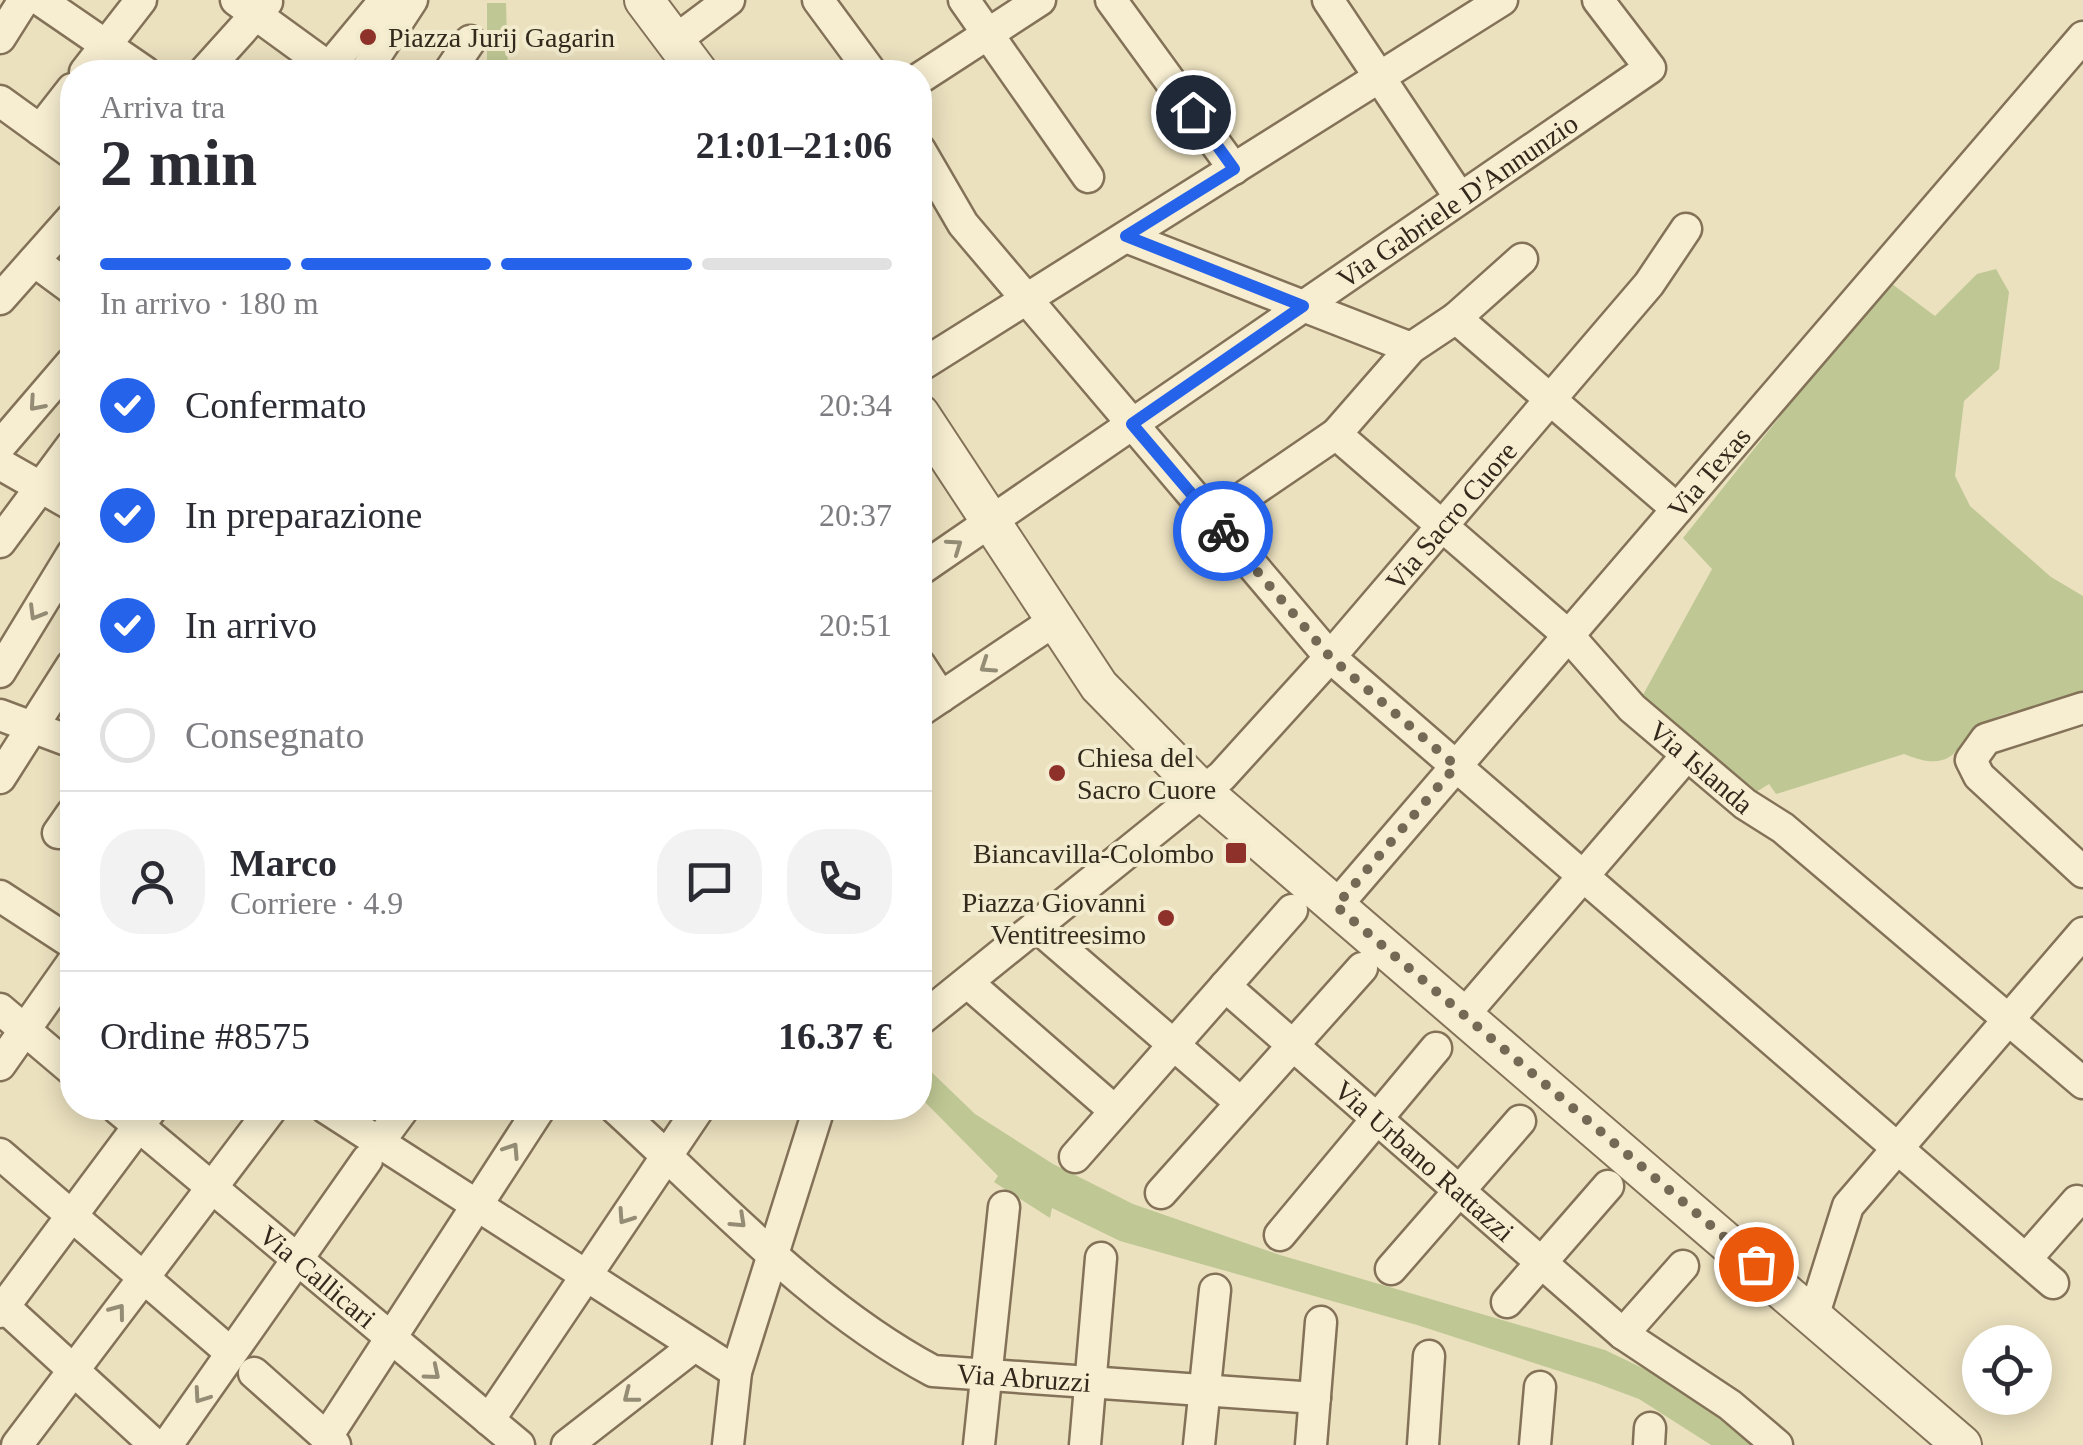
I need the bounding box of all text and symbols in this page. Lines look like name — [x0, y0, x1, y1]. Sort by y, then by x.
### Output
place label: Piazza Jurij Gagarin — [388, 22, 615, 53]
marker: Piazza Jurij Gagarin — [357, 26, 379, 48]
pin — [1151, 70, 1236, 155]
icon: home — [1166, 85, 1221, 140]
text: Arriva tra — [100, 89, 225, 125]
street label: Via Gabriele D'Annunzio — [1331, 107, 1583, 294]
text: 21:01–21:06 — [696, 124, 892, 166]
text: 2 min — [100, 127, 257, 199]
text: In arrivo · 180 m — [100, 285, 319, 321]
icon: check — [100, 378, 155, 433]
text: Confermato — [185, 384, 367, 426]
text: 20:34 — [819, 387, 892, 423]
one-way arrow — [30, 392, 48, 411]
street label: Via Texas — [1661, 420, 1757, 524]
street label: Via Sacro Cuore — [1379, 435, 1523, 596]
courier — [1173, 481, 1273, 581]
icon: check — [100, 488, 155, 543]
text: In preparazione — [185, 494, 422, 536]
text: 20:37 — [819, 497, 892, 533]
icon: bike — [1196, 504, 1251, 559]
one-way arrow — [944, 540, 962, 558]
icon: check — [100, 598, 155, 653]
one-way arrow — [29, 602, 48, 620]
text: In arrivo — [185, 604, 317, 646]
text: 20:51 — [819, 607, 892, 643]
one-way arrow — [980, 654, 999, 672]
text: Consegnato — [185, 714, 364, 756]
street label: Via Islanda — [1643, 714, 1760, 820]
place label: Chiesa del Sacro Cuore — [1077, 742, 1216, 805]
marker: Chiesa del Sacro Cuore — [1046, 762, 1068, 784]
button: person — [100, 829, 205, 934]
button: chat — [657, 829, 762, 934]
button: phone — [787, 829, 892, 934]
place label: Biancavilla-Colombo — [973, 838, 1214, 869]
marker: Biancavilla-Colombo — [1223, 840, 1249, 866]
text: Marco — [230, 842, 337, 884]
text: Corriere · 4.9 — [230, 885, 403, 921]
place label: Piazza Giovanni Ventitreesimo — [962, 887, 1146, 950]
marker: Piazza Giovanni Ventitreesimo — [1155, 907, 1177, 929]
text: Ordine #8575 — [100, 1015, 310, 1057]
text: 16.37 € — [778, 1015, 892, 1057]
street label: Via Urbano Rattazzi — [1328, 1074, 1521, 1247]
one-way arrow — [500, 1143, 519, 1161]
one-way arrow — [619, 1206, 637, 1225]
one-way arrow — [727, 1209, 745, 1227]
street label: Via Callicari — [253, 1219, 382, 1334]
pin — [1714, 1222, 1799, 1307]
icon: bag — [1729, 1237, 1784, 1292]
one-way arrow — [107, 1304, 124, 1322]
map controls — [1962, 1325, 2052, 1415]
button: locate — [1962, 1325, 2052, 1415]
street label: Via Abruzzi — [956, 1357, 1092, 1398]
one-way arrow — [421, 1361, 439, 1379]
one-way arrow — [623, 1384, 641, 1402]
one-way arrow — [195, 1385, 213, 1403]

